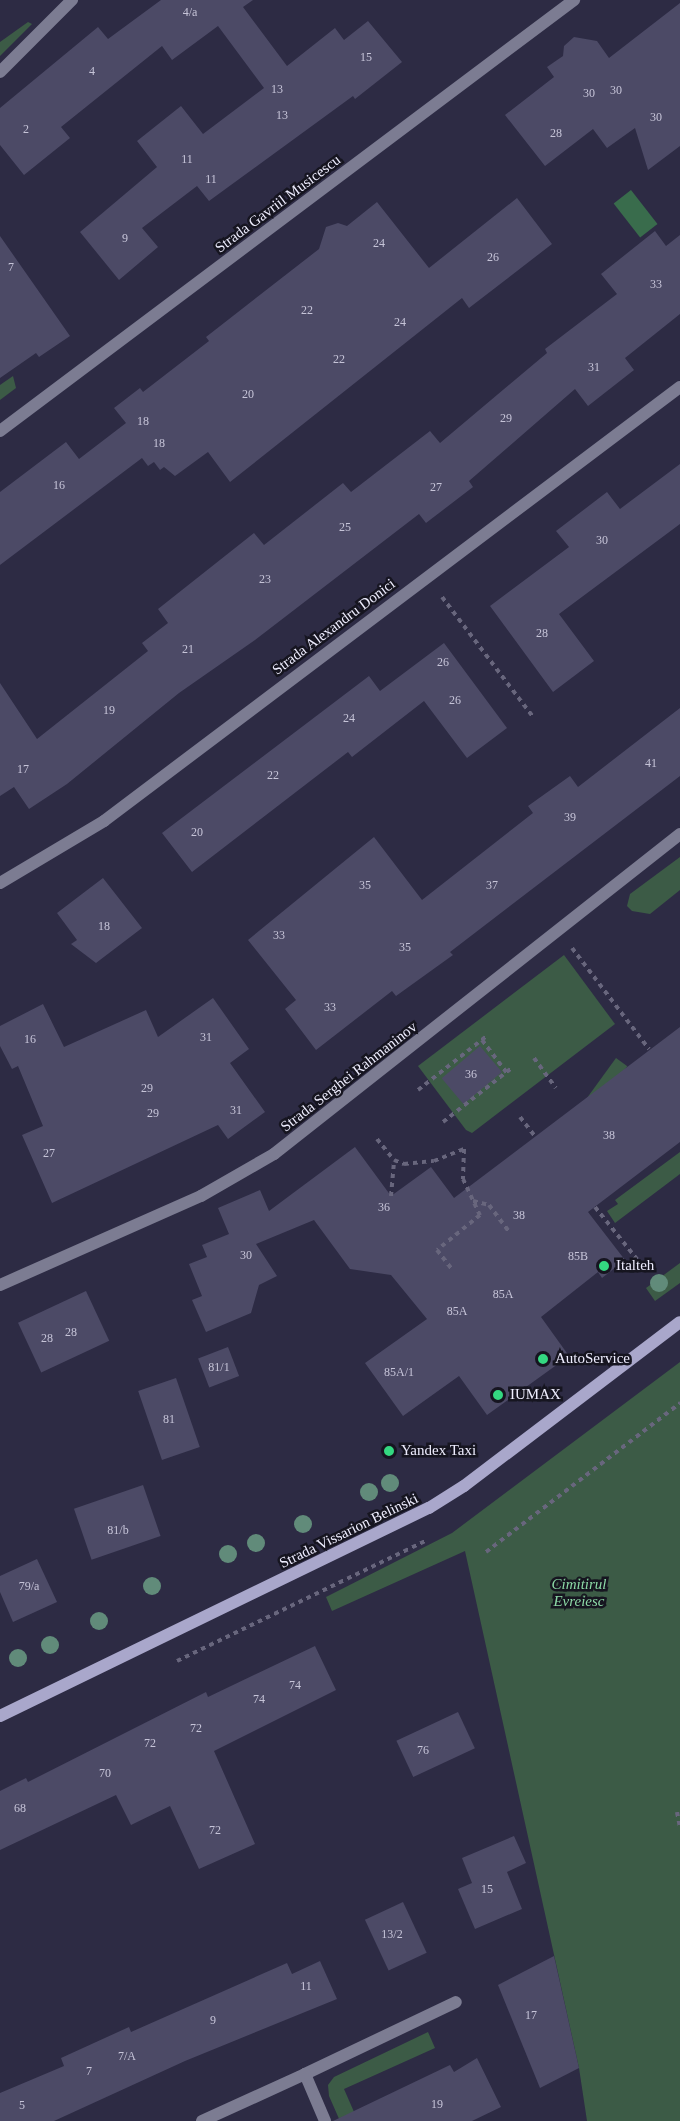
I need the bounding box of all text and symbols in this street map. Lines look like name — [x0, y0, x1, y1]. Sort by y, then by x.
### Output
house number: 4/a — [183, 6, 197, 20]
house number: 15 — [360, 51, 372, 65]
house number: 4 — [89, 65, 95, 79]
house number: 13 — [271, 83, 283, 97]
house number: 30 — [610, 84, 622, 98]
house number: 30 — [583, 87, 595, 101]
house number: 13 — [276, 109, 288, 123]
house number: 30 — [650, 111, 662, 125]
house number: 2 — [23, 123, 29, 137]
house number: 28 — [550, 127, 562, 141]
street label: Strada Gavriil Musicescu — [212, 151, 344, 257]
house number: 11 — [181, 153, 193, 167]
house number: 11 — [205, 173, 217, 187]
house number: 9 — [122, 232, 128, 246]
house number: 24 — [373, 237, 385, 251]
house number: 26 — [487, 251, 499, 265]
house number: 7 — [8, 261, 14, 275]
house number: 33 — [650, 278, 662, 292]
house number: 22 — [301, 304, 313, 318]
house number: 24 — [394, 316, 406, 330]
house number: 22 — [333, 353, 345, 367]
house number: 31 — [588, 361, 600, 375]
house number: 20 — [242, 388, 254, 402]
house number: 29 — [500, 412, 512, 426]
house number: 18 — [137, 415, 149, 429]
house number: 18 — [153, 437, 165, 451]
house number: 16 — [53, 479, 65, 493]
house number: 27 — [430, 481, 442, 495]
house number: 25 — [339, 521, 351, 535]
house number: 30 — [596, 534, 608, 548]
house number: 23 — [259, 573, 271, 587]
street label: Strada Alexandru Donici — [269, 575, 399, 679]
house number: 28 — [536, 627, 548, 641]
house number: 21 — [182, 643, 194, 657]
house number: 26 — [437, 656, 449, 670]
house number: 26 — [449, 694, 461, 708]
house number: 19 — [103, 704, 115, 718]
house number: 24 — [343, 712, 355, 726]
house number: 41 — [645, 757, 657, 771]
house number: 17 — [17, 763, 29, 777]
house number: 22 — [267, 769, 279, 783]
house number: 39 — [564, 811, 576, 825]
house number: 20 — [191, 826, 203, 840]
house number: 35 — [359, 879, 371, 893]
house number: 37 — [486, 879, 498, 893]
house number: 18 — [98, 920, 110, 934]
house number: 33 — [273, 929, 285, 943]
house number: 35 — [399, 941, 411, 955]
house number: 33 — [324, 1001, 336, 1015]
street label: Strada Serghei Rahmaninov — [277, 1018, 421, 1136]
house number: 31 — [200, 1031, 212, 1045]
house number: 16 — [24, 1033, 36, 1047]
house number: 36 — [465, 1068, 477, 1082]
house number: 29 — [141, 1082, 153, 1096]
house number: 31 — [230, 1104, 242, 1118]
house number: 29 — [147, 1107, 159, 1121]
house number: 38 — [603, 1129, 615, 1143]
house number: 27 — [43, 1147, 55, 1161]
house number: 36 — [378, 1201, 390, 1215]
house number: 38 — [513, 1209, 525, 1223]
house number: 30 — [240, 1249, 252, 1263]
house number: 85B — [568, 1250, 588, 1264]
place label: Italteh — [616, 1257, 654, 1275]
marker: Italteh — [597, 1259, 611, 1273]
house number: 85A — [493, 1288, 513, 1302]
house number: 85A — [447, 1305, 467, 1319]
house number: 28 — [65, 1326, 77, 1340]
house number: 28 — [41, 1332, 53, 1346]
place label: AutoService — [555, 1350, 630, 1368]
marker: AutoService — [536, 1352, 550, 1366]
house number: 81/1 — [208, 1361, 230, 1375]
house number: 85A/1 — [384, 1366, 414, 1380]
place label: IUMAX — [510, 1386, 561, 1404]
marker: IUMAX — [491, 1388, 505, 1402]
house number: 81 — [163, 1413, 175, 1427]
place label: Yandex Taxi — [401, 1442, 476, 1460]
marker: Yandex Taxi — [382, 1444, 396, 1458]
street label: Strada Vissarion Belinski — [277, 1490, 421, 1572]
house number: 81/b — [107, 1524, 129, 1538]
park label: Cimitirul Evreiesc — [551, 1575, 607, 1610]
house number: 79/a — [19, 1580, 39, 1594]
house number: 74 — [289, 1679, 301, 1693]
house number: 74 — [253, 1693, 265, 1707]
house number: 72 — [190, 1722, 202, 1736]
house number: 72 — [144, 1737, 156, 1751]
house number: 76 — [417, 1744, 429, 1758]
house number: 70 — [99, 1767, 111, 1781]
house number: 68 — [14, 1802, 26, 1816]
house number: 72 — [209, 1824, 221, 1838]
house number: 15 — [481, 1883, 493, 1897]
house number: 13/2 — [381, 1928, 403, 1942]
house number: 11 — [300, 1980, 312, 1994]
house number: 17 — [525, 2009, 537, 2023]
house number: 9 — [210, 2014, 216, 2028]
house number: 7/A — [118, 2050, 136, 2064]
house number: 7 — [86, 2065, 92, 2079]
house number: 19 — [431, 2098, 443, 2112]
house number: 5 — [19, 2099, 25, 2113]

